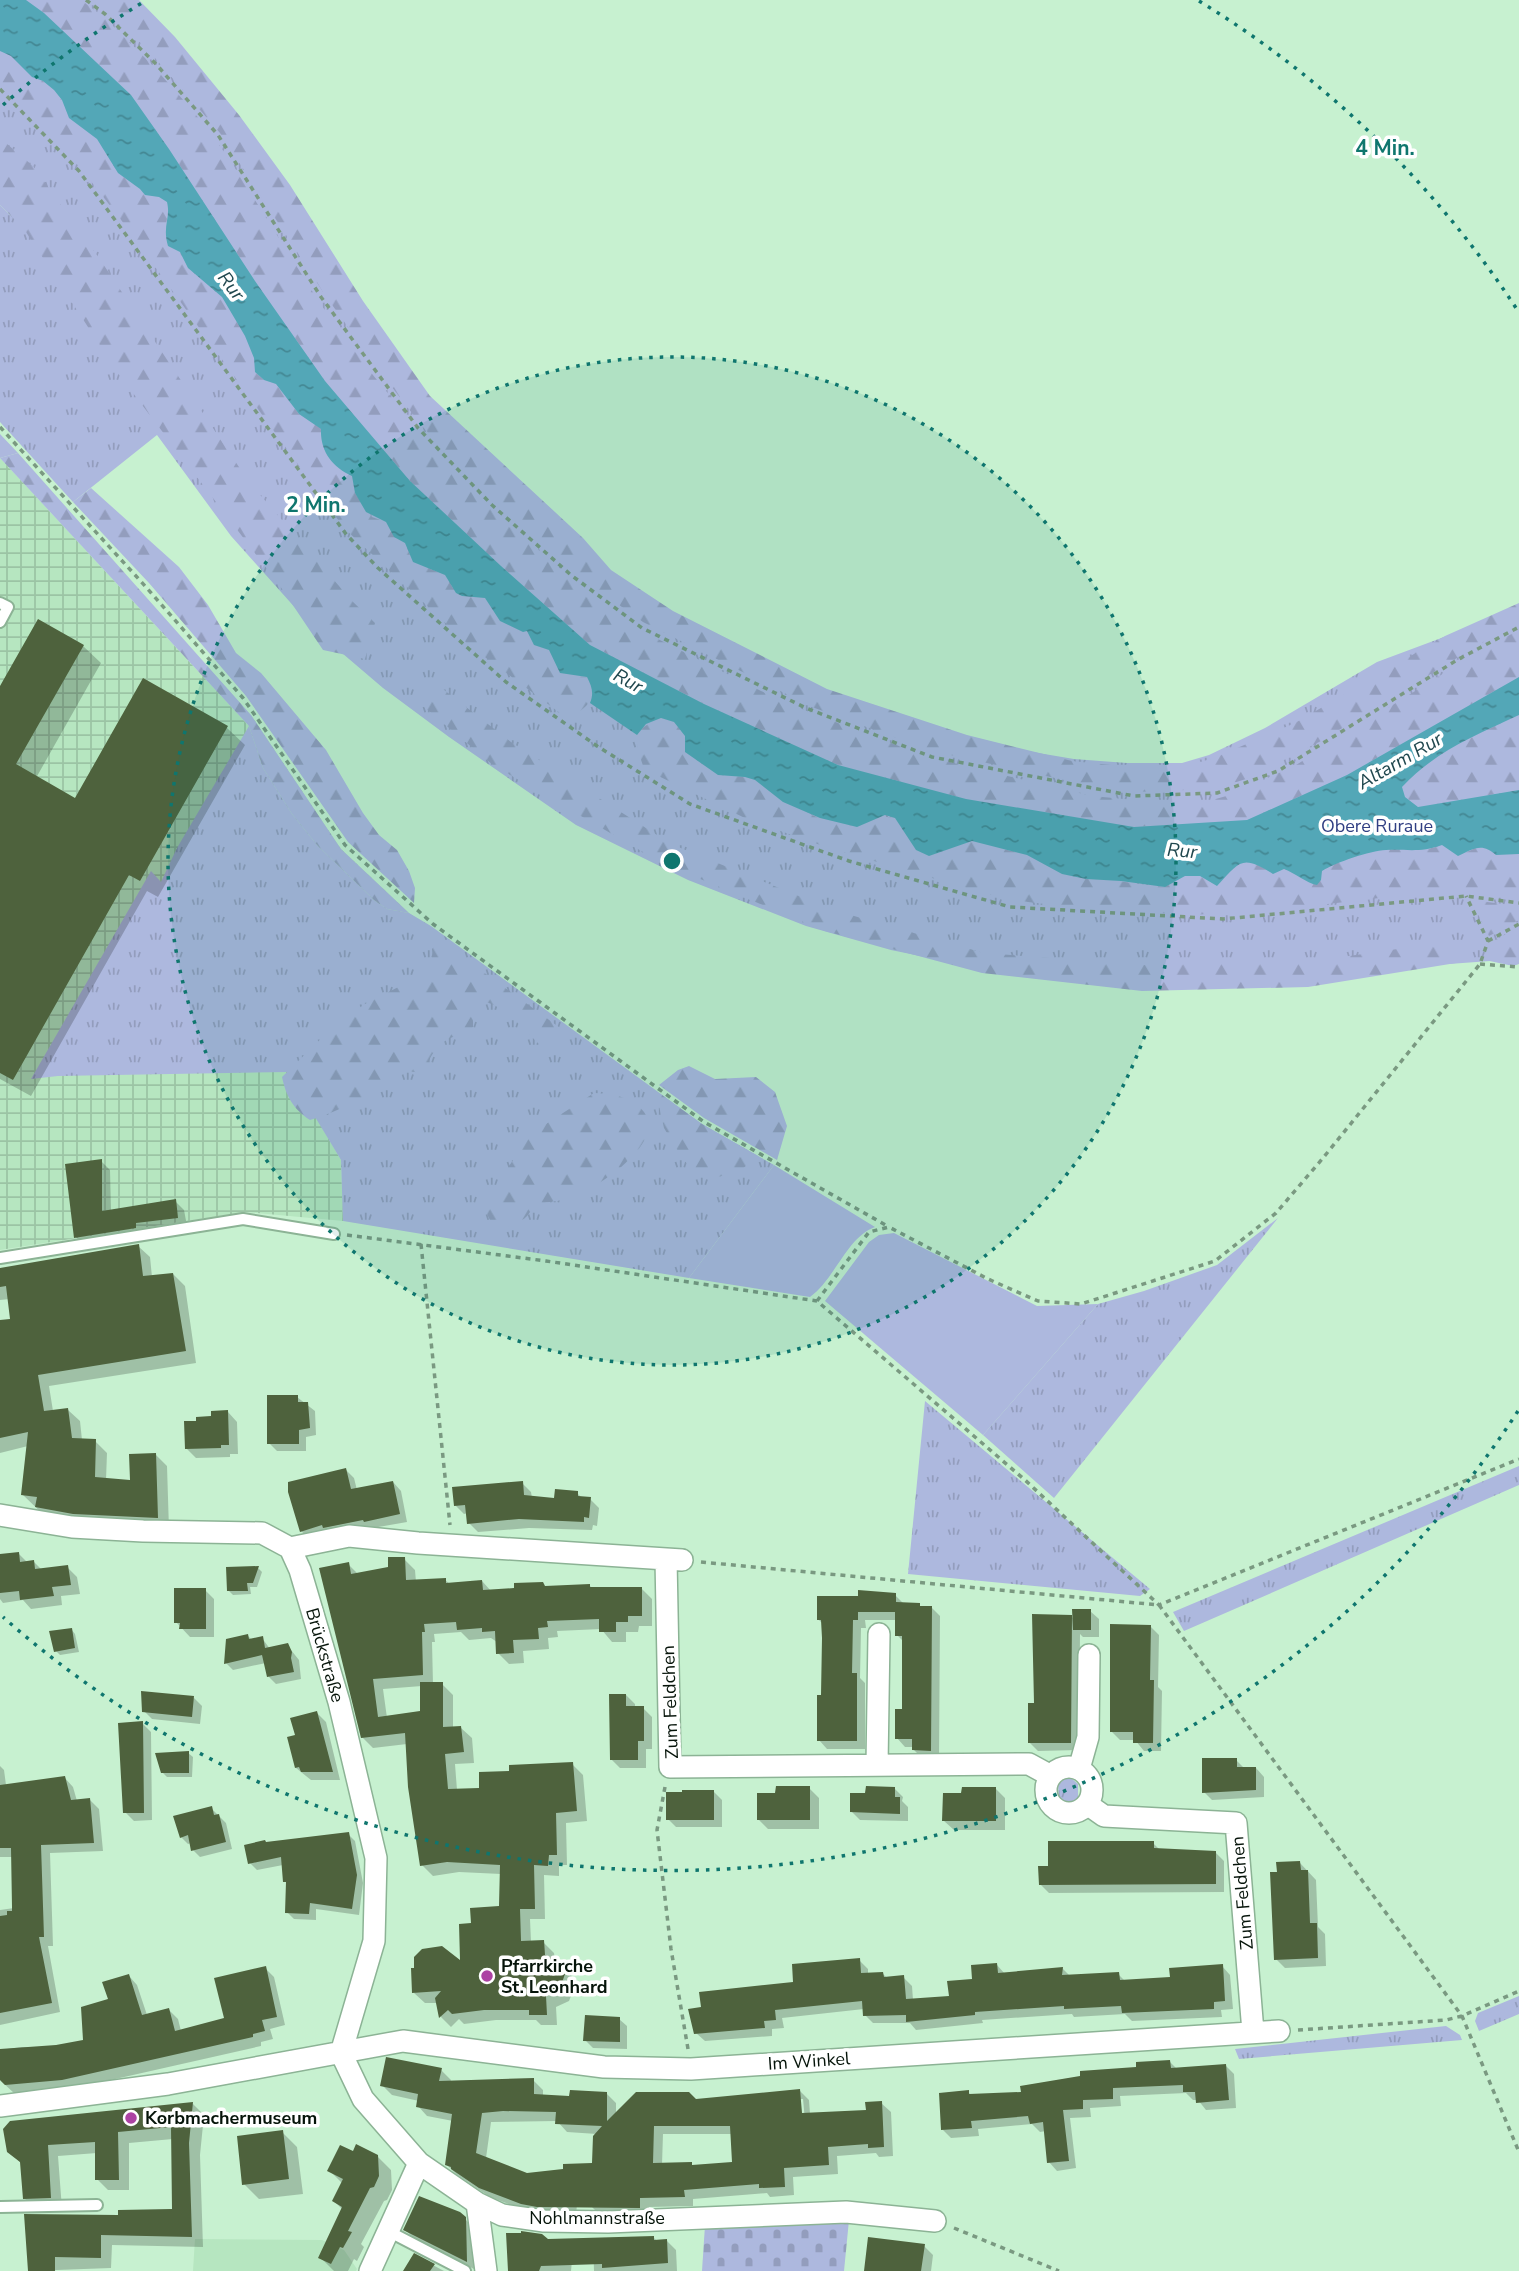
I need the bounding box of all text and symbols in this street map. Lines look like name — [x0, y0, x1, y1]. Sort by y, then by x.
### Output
text: 4 Min. — [1355, 134, 1415, 162]
water label: Rur — [212, 266, 251, 307]
text: 2 Min. — [286, 491, 346, 519]
water label: Rur — [608, 662, 649, 700]
water label: Altarm Rur — [1352, 726, 1448, 796]
park label: Obere Ruraue — [1321, 814, 1433, 838]
water label: Rur — [1166, 837, 1199, 865]
centre of rings — [660, 849, 684, 873]
street label: Brückstraße — [300, 1605, 350, 1705]
street label: Zum Feldchen — [656, 1645, 684, 1759]
street label: Zum Feldchen — [1225, 1835, 1259, 1951]
place label: Pfarrkirche St. Leonhard — [501, 1954, 608, 1999]
marker: Pfarrkirche St. Leonhard — [479, 1968, 495, 1984]
street label: Im Winkel — [767, 2046, 852, 2076]
place label: Korbmachermuseum — [145, 2106, 317, 2130]
marker: Korbmachermuseum — [123, 2110, 139, 2126]
street label: Nohlmannstraße — [529, 2206, 665, 2230]

